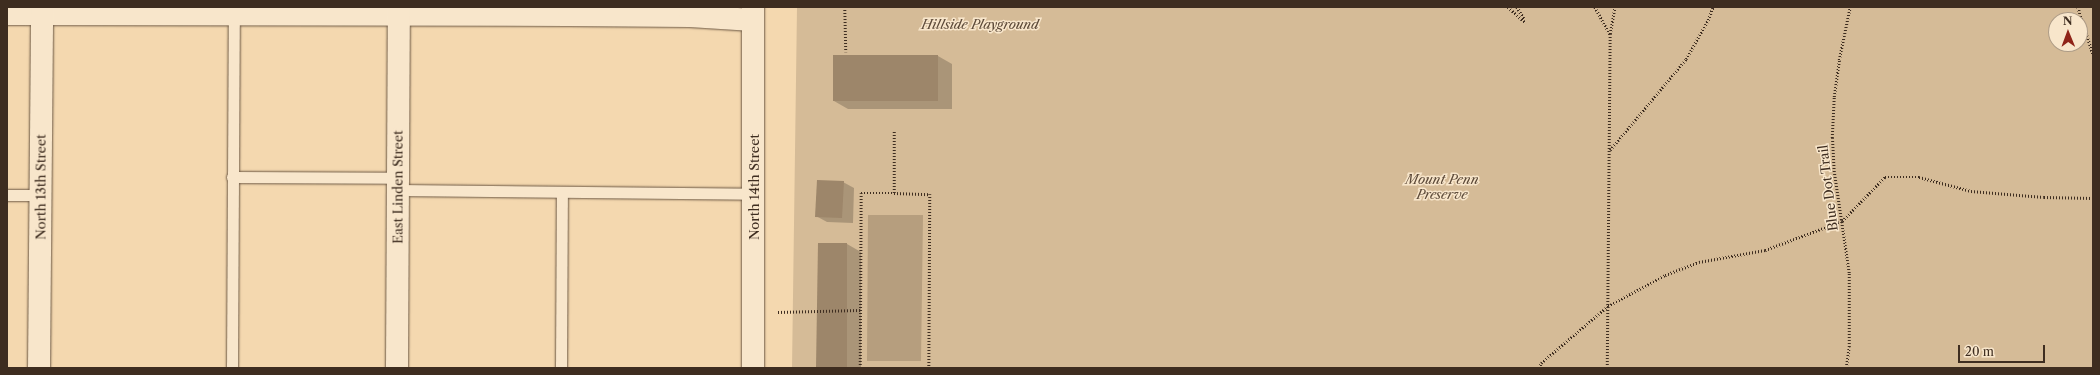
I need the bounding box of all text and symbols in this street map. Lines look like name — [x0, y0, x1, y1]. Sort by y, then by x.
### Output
north arrow — [2048, 12, 2088, 52]
text: N — [2063, 14, 2073, 28]
park label: Hillside Playground — [921, 16, 1039, 32]
street label: East Linden Street — [390, 130, 406, 244]
street label: North 13th Street — [33, 134, 49, 240]
street label: North 14th Street — [746, 134, 762, 240]
street label: Blue Dot Trail — [1815, 144, 1841, 232]
park label: Mount Penn Preserve — [1406, 172, 1478, 203]
scale bar — [1960, 337, 2047, 363]
text: 20 m — [1965, 344, 1994, 359]

